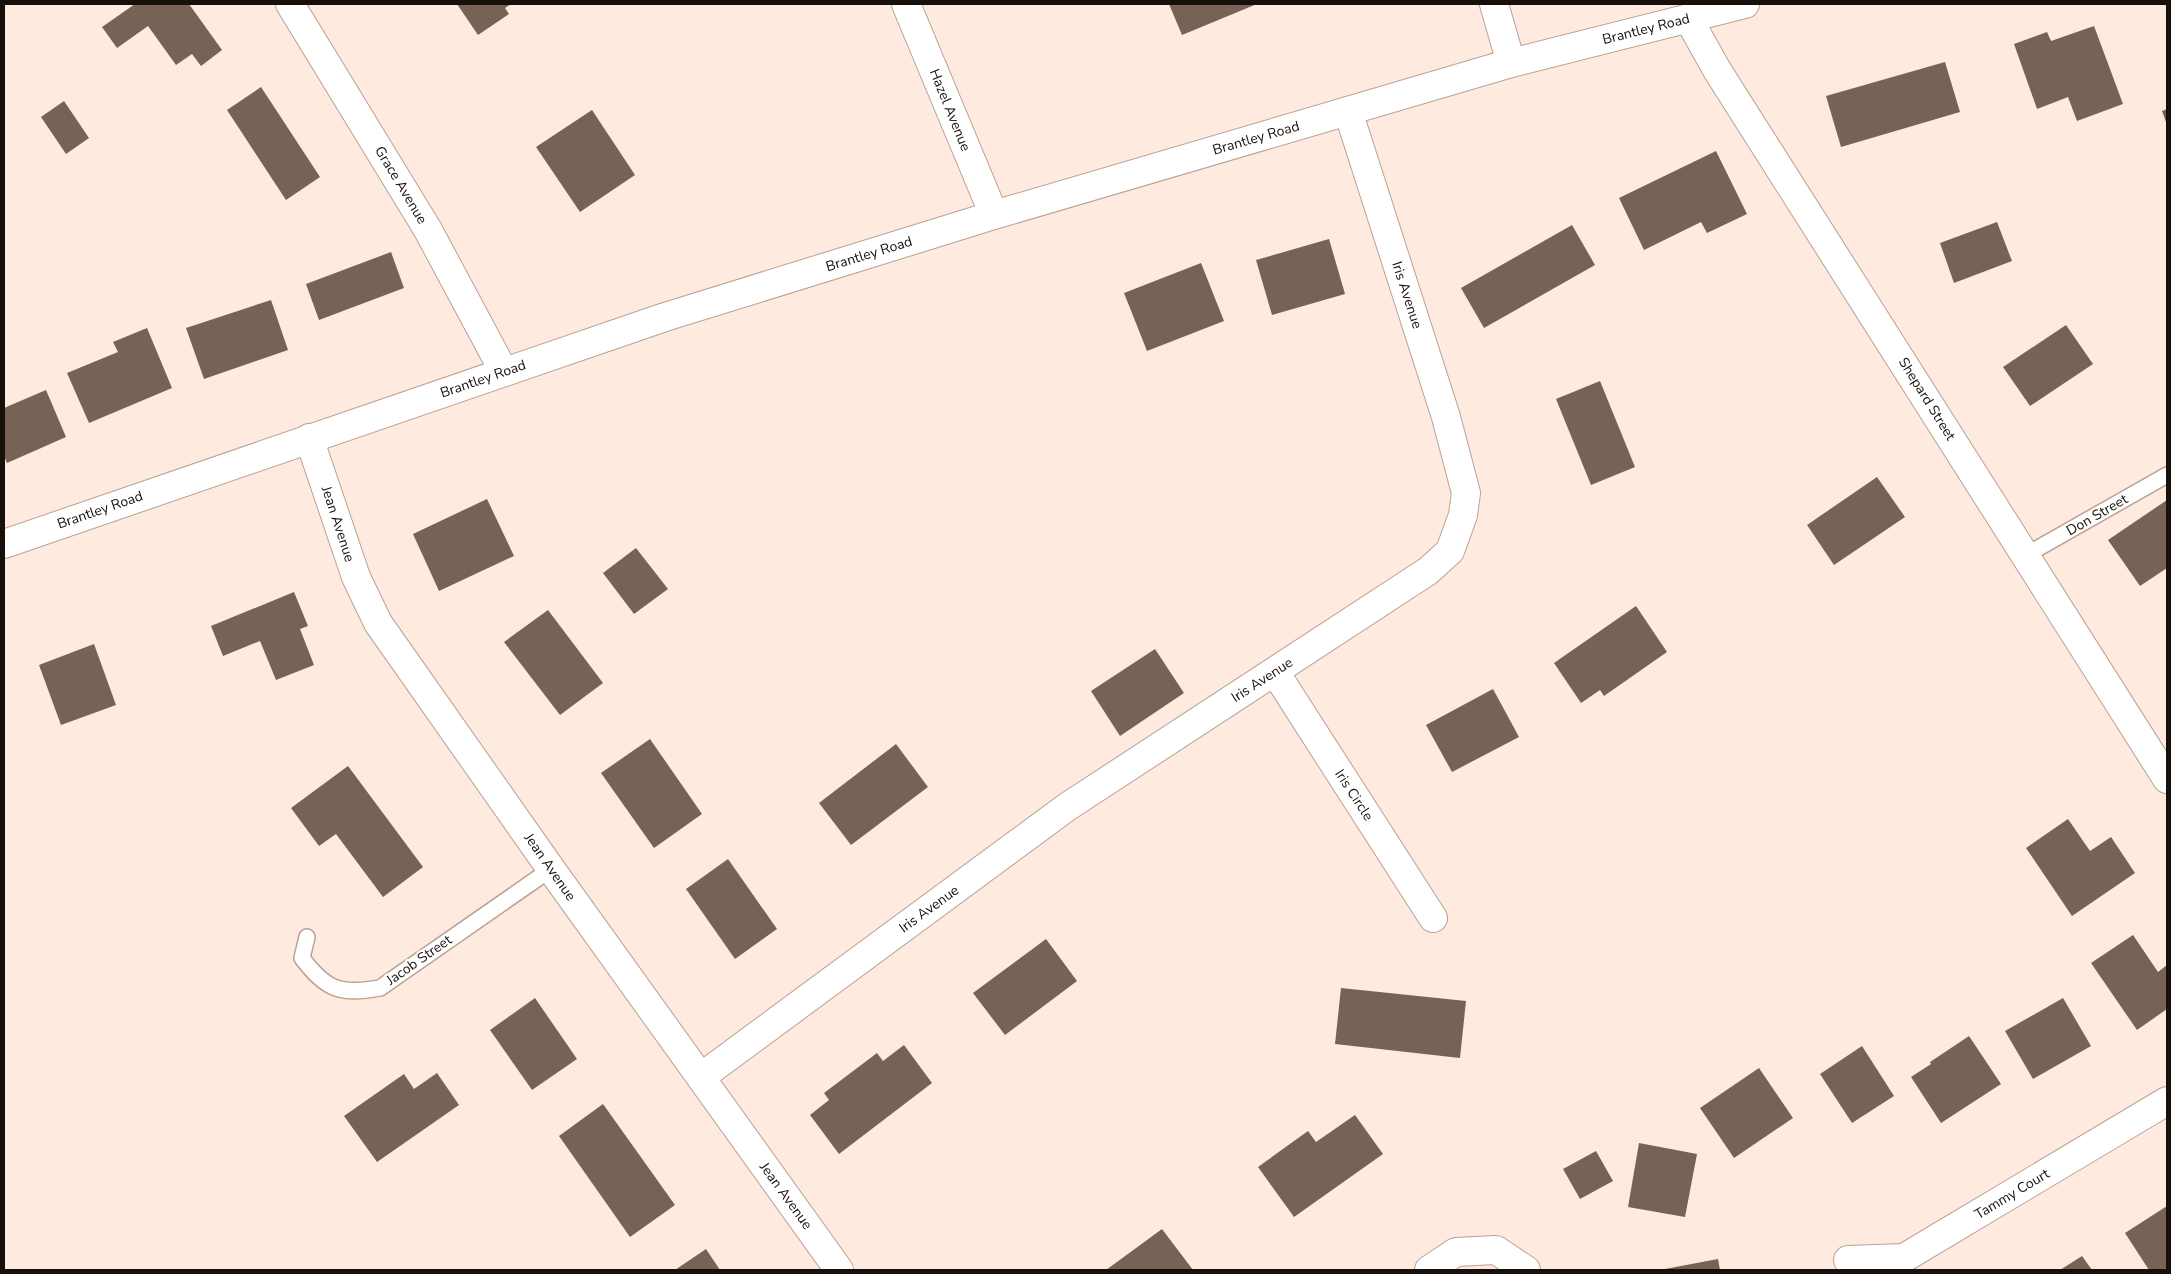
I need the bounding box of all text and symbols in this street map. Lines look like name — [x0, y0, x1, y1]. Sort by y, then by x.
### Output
street label: Brantley Road — [1600, 9, 1692, 49]
street label: Hazel Avenue — [925, 66, 975, 154]
street label: Brantley Road — [1210, 117, 1302, 159]
street label: Grace Avenue — [370, 143, 432, 227]
street label: Brantley Road — [823, 232, 915, 276]
street label: Iris Avenue — [1387, 259, 1427, 331]
street label: Shepard Street — [1894, 354, 1960, 444]
street label: Brantley Road — [438, 355, 528, 403]
street label: Jean Avenue — [317, 483, 359, 564]
street label: Brantley Road — [55, 486, 145, 534]
street label: Don Street — [2063, 490, 2131, 540]
street label: Iris Avenue — [1228, 653, 1296, 707]
street label: Iris Circle — [1330, 766, 1378, 824]
street label: Jean Avenue — [519, 829, 580, 905]
street label: Iris Avenue — [895, 881, 963, 937]
street label: Jacob Street — [382, 930, 456, 990]
street label: Jean Avenue — [755, 1158, 817, 1233]
street label: Tammy Court — [1971, 1164, 2053, 1224]

